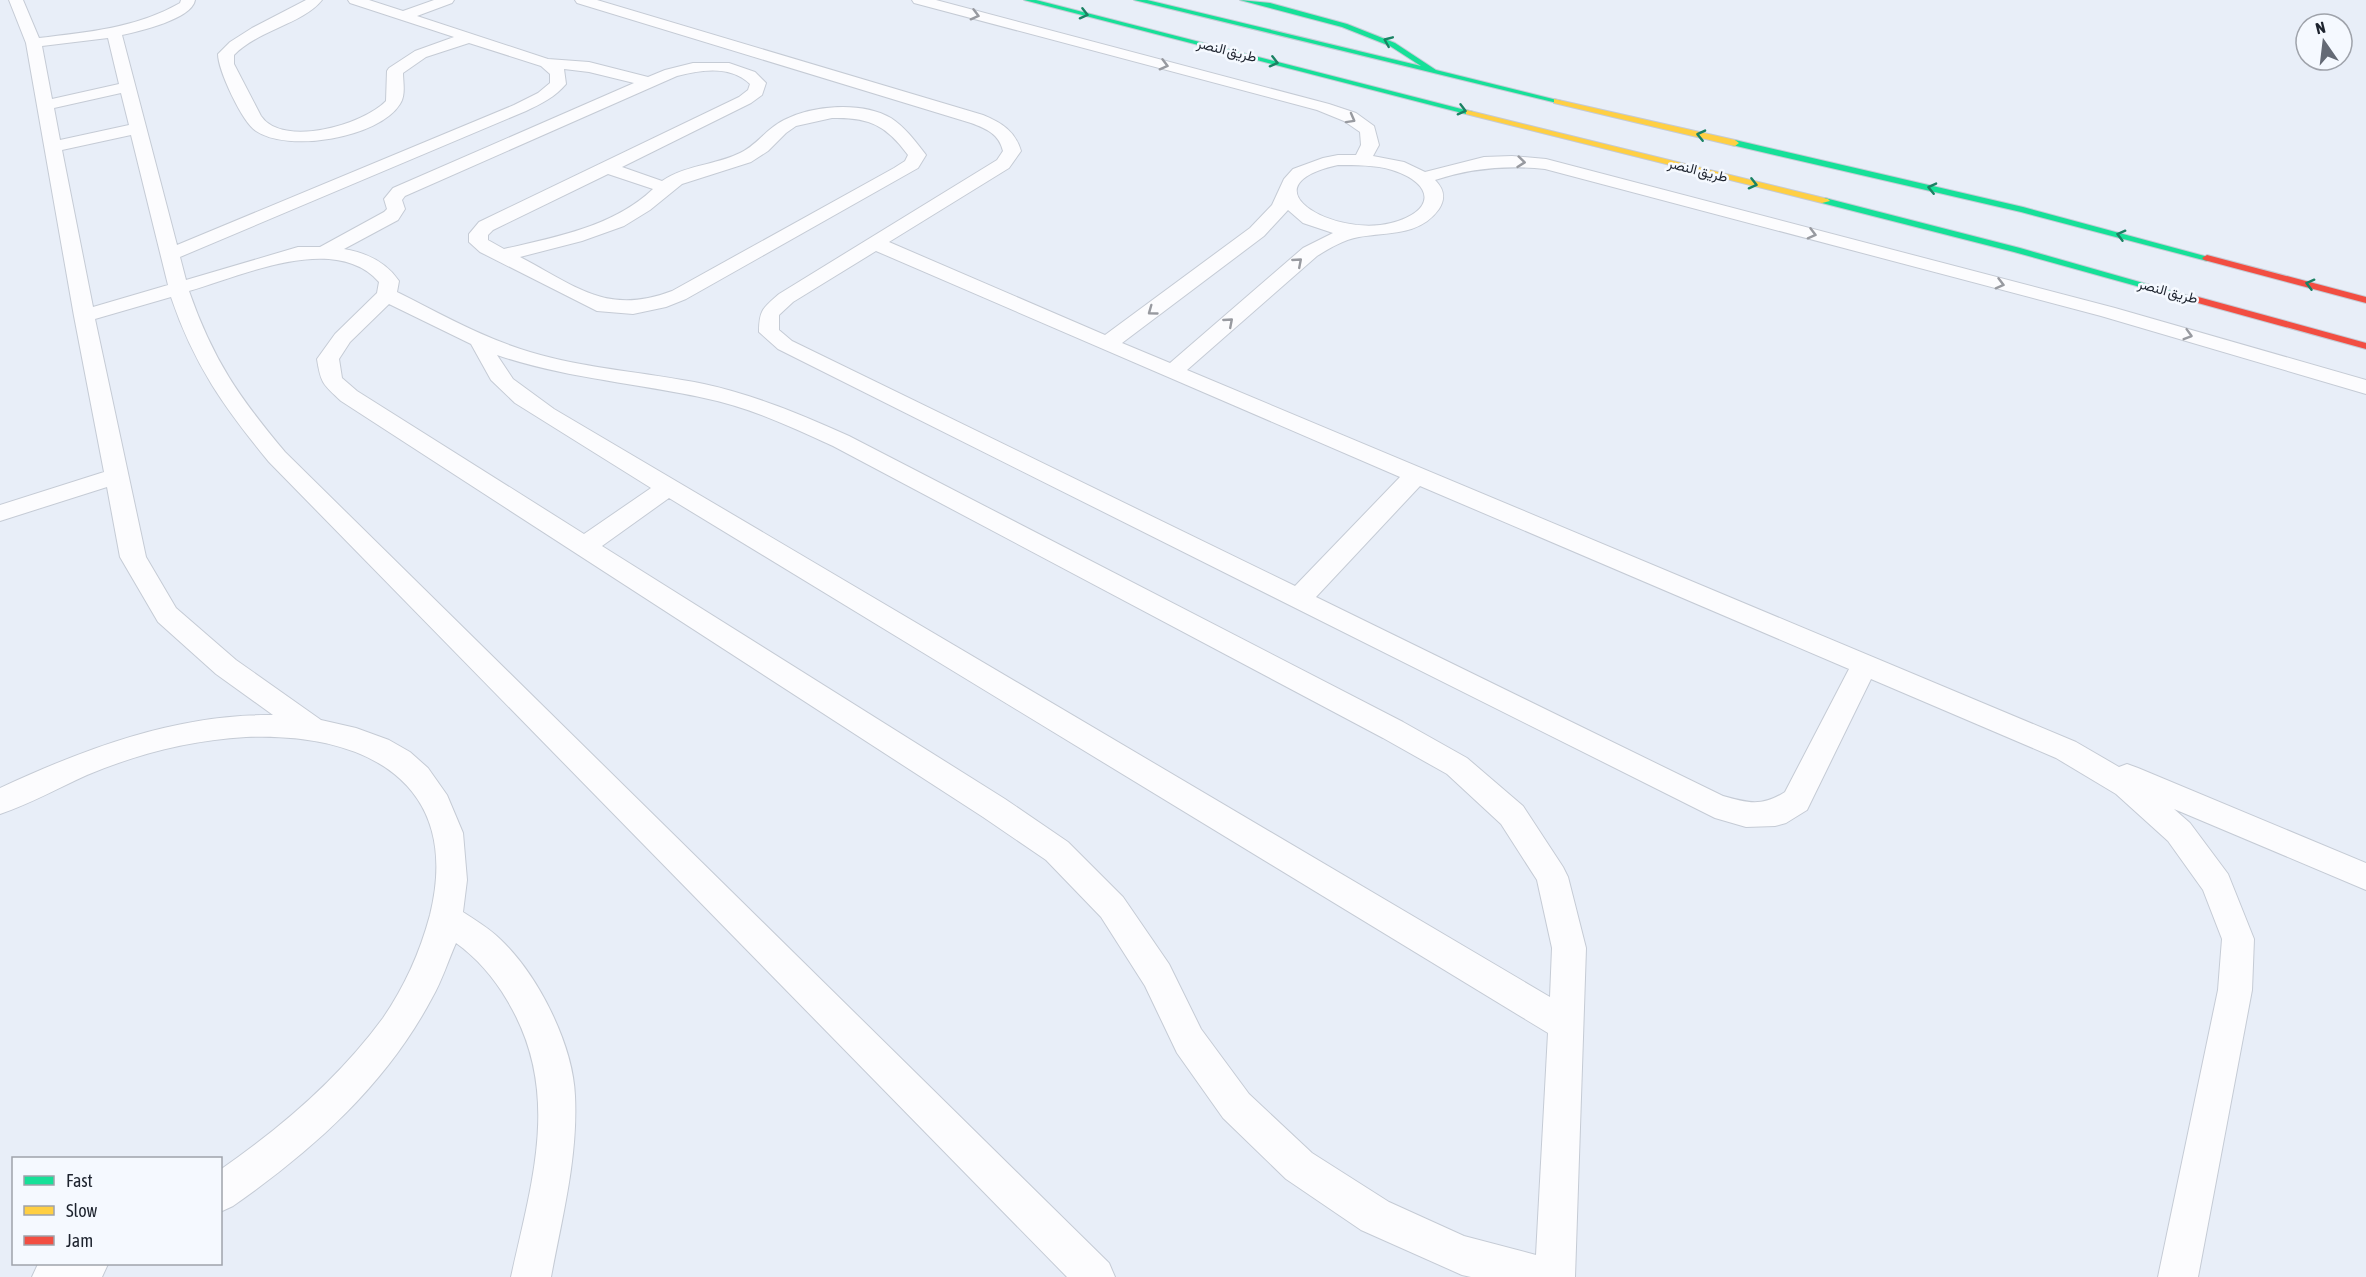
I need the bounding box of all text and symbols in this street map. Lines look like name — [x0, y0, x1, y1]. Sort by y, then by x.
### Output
one-way arrow — [1079, 7, 1089, 20]
one-way arrow — [969, 8, 980, 20]
north arrow — [2294, 12, 2354, 72]
text: N — [2314, 18, 2327, 37]
street label: طريق النصر — [1194, 35, 1259, 66]
one-way arrow — [1383, 36, 1394, 48]
one-way arrow — [1268, 54, 1278, 67]
one-way arrow — [1158, 58, 1169, 70]
one-way arrow — [1457, 103, 1467, 116]
one-way arrow — [1345, 112, 1355, 123]
one-way arrow — [1696, 129, 1706, 142]
one-way arrow — [1516, 155, 1525, 168]
street label: طريق النصر — [1665, 155, 1730, 186]
one-way arrow — [1748, 176, 1758, 189]
one-way arrow — [1927, 183, 1937, 196]
one-way arrow — [1806, 227, 1816, 239]
one-way arrow — [2116, 230, 2127, 242]
one-way arrow — [1291, 258, 1302, 269]
street label: طريق النصر — [2135, 275, 2200, 308]
one-way arrow — [1995, 276, 2005, 289]
one-way arrow — [2305, 279, 2315, 291]
one-way arrow — [1147, 304, 1158, 315]
one-way arrow — [1222, 318, 1233, 329]
one-way arrow — [2182, 328, 2193, 340]
legend — [12, 1157, 222, 1265]
text: Fast — [66, 1170, 93, 1191]
text: Slow — [66, 1200, 97, 1221]
text: Jam — [66, 1230, 93, 1251]

